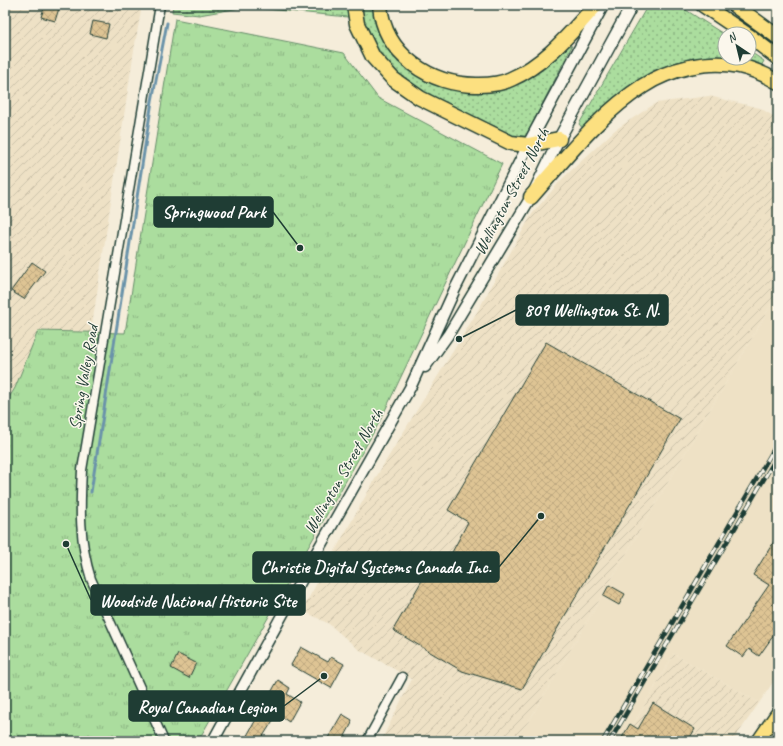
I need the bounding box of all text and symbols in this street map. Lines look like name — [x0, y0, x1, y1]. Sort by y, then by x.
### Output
north arrow — [717, 26, 757, 66]
text: N — [724, 29, 740, 45]
street label: Wellington Street North — [469, 124, 554, 258]
callout: Springwood Park — [154, 197, 273, 227]
text: Springwood Park — [162, 201, 268, 223]
callout: 809 Wellington St. N. — [516, 295, 668, 325]
text: 809 Wellington St. N. — [524, 299, 660, 321]
street label: Spring Valley Road — [64, 320, 104, 431]
street label: Wellington Street North — [299, 405, 388, 538]
callout: Christie Digital Systems Canada Inc. — [253, 552, 499, 582]
text: Christie Digital Systems Canada Inc. — [261, 556, 492, 578]
callout: Woodside National Historic Site — [91, 585, 305, 615]
text: Woodside National Historic Site — [100, 590, 298, 612]
callout: Royal Canadian Legion — [129, 691, 284, 721]
text: Royal Canadian Legion — [137, 696, 277, 718]

